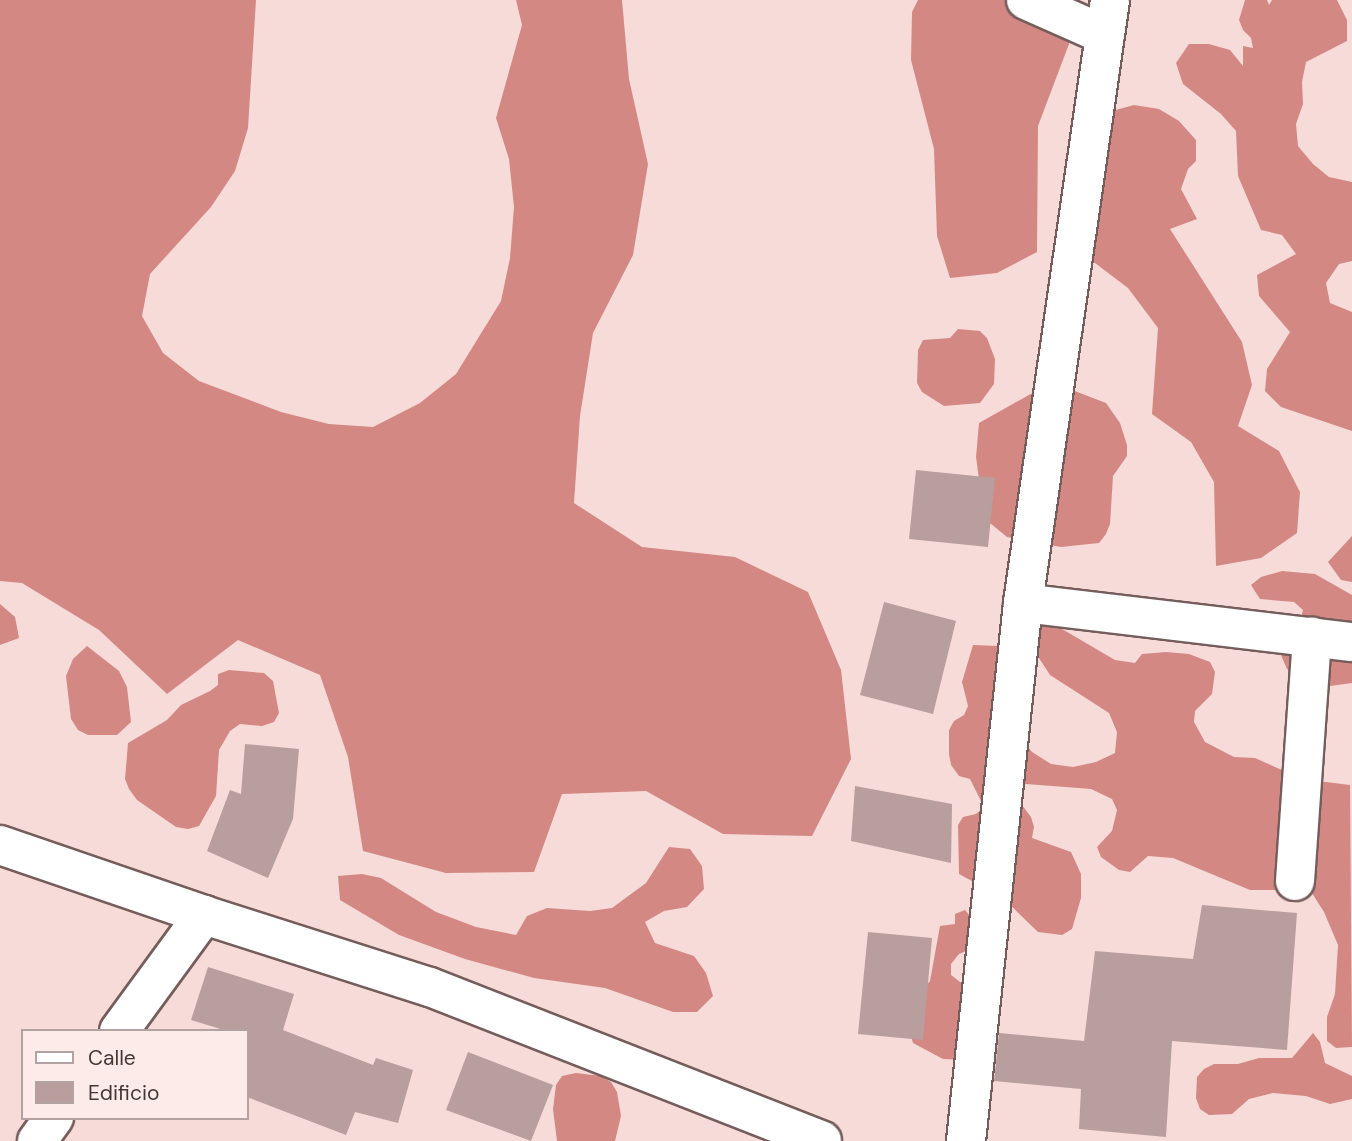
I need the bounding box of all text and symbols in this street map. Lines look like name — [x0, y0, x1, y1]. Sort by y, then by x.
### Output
legend — [21, 1029, 248, 1120]
text: Calle — [88, 1044, 136, 1072]
text: Edificio — [88, 1079, 159, 1107]

